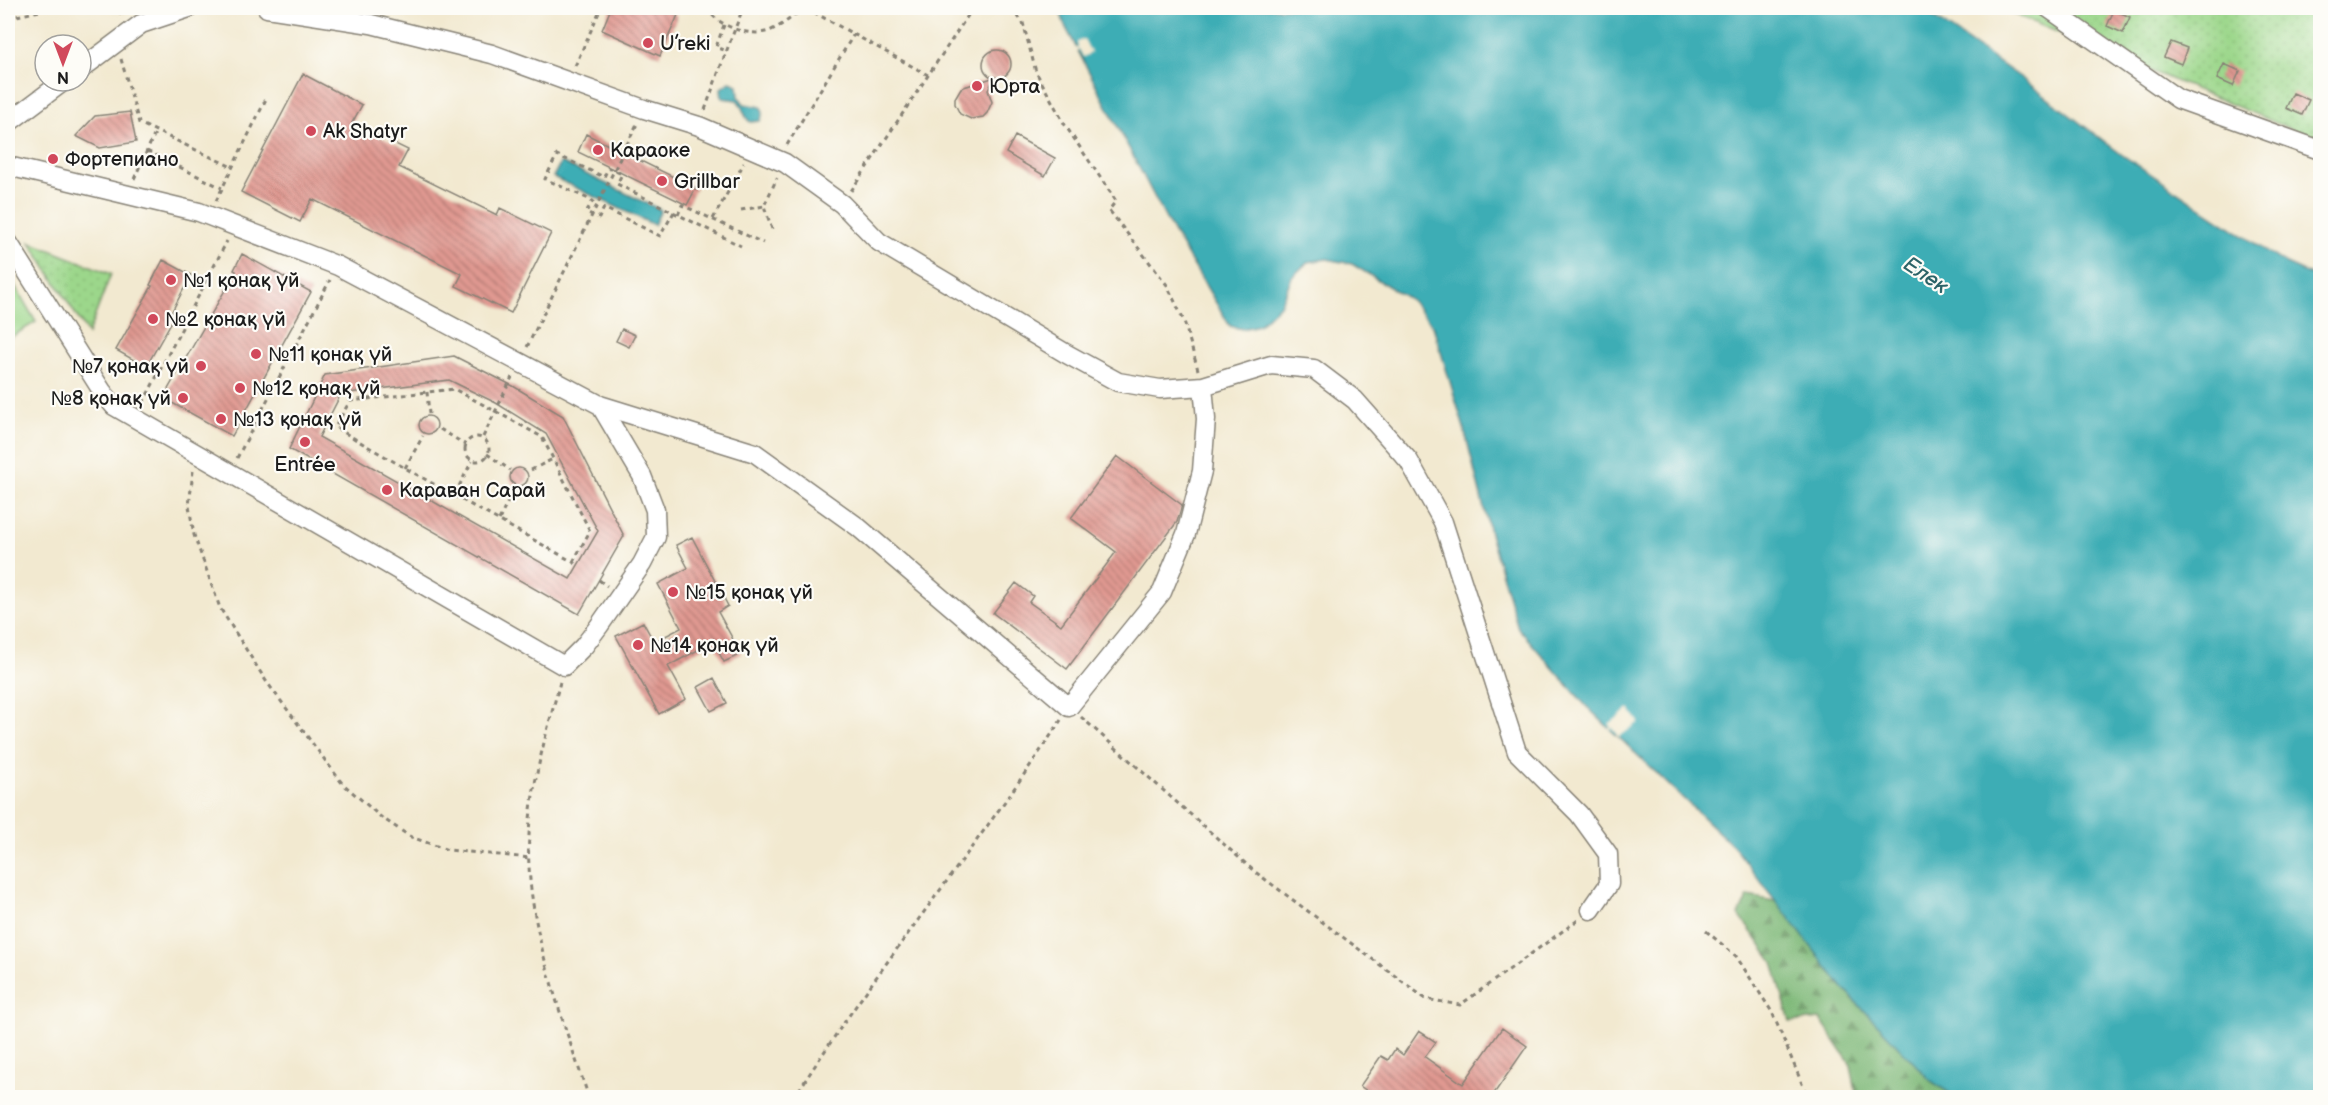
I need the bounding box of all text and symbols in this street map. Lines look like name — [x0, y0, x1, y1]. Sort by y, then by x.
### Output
place label: U’reki — [660, 32, 711, 56]
north arrow — [33, 33, 93, 93]
marker: U’reki — [641, 36, 655, 50]
text: N — [57, 67, 69, 86]
place label: Юрта — [989, 75, 1040, 99]
marker: Юрта — [970, 79, 984, 93]
place label: Ak Shatyr — [323, 120, 408, 144]
marker: Ak Shatyr — [304, 124, 318, 138]
place label: Караоке — [610, 139, 690, 163]
marker: Караоке — [591, 143, 605, 157]
place label: Фортепиано — [65, 148, 179, 172]
marker: Фортепиано — [46, 152, 60, 166]
place label: Grillbar — [674, 170, 740, 194]
marker: Grillbar — [655, 174, 669, 188]
water label: Елек — [1899, 251, 1953, 300]
place label: №1 қонақ үй — [183, 269, 300, 293]
marker: №1 қонақ үй — [164, 273, 178, 287]
place label: №2 қонақ үй — [165, 308, 286, 332]
marker: №2 қонақ үй — [146, 312, 160, 326]
place label: №11 қонақ үй — [268, 343, 392, 367]
marker: №11 қонақ үй — [249, 347, 263, 361]
place label: №7 қонақ үй — [72, 355, 189, 379]
marker: №7 қонақ үй — [194, 359, 208, 373]
place label: №12 қонақ үй — [252, 377, 380, 401]
marker: №12 қонақ үй — [233, 381, 247, 395]
place label: №8 қонақ үй — [51, 387, 171, 411]
marker: №8 қонақ үй — [176, 391, 190, 405]
place label: №13 қонақ үй — [233, 408, 362, 432]
marker: №13 қонақ үй — [214, 412, 228, 426]
marker: Entrée — [298, 435, 312, 449]
place label: Entrée — [274, 453, 336, 477]
place label: Караван Сарай — [399, 479, 546, 503]
marker: Караван Сарай — [380, 483, 394, 497]
place label: №15 қонақ үй — [685, 581, 813, 605]
marker: №15 қонақ үй — [666, 585, 680, 599]
place label: №14 қонақ үй — [650, 634, 779, 658]
marker: №14 қонақ үй — [631, 638, 645, 652]

